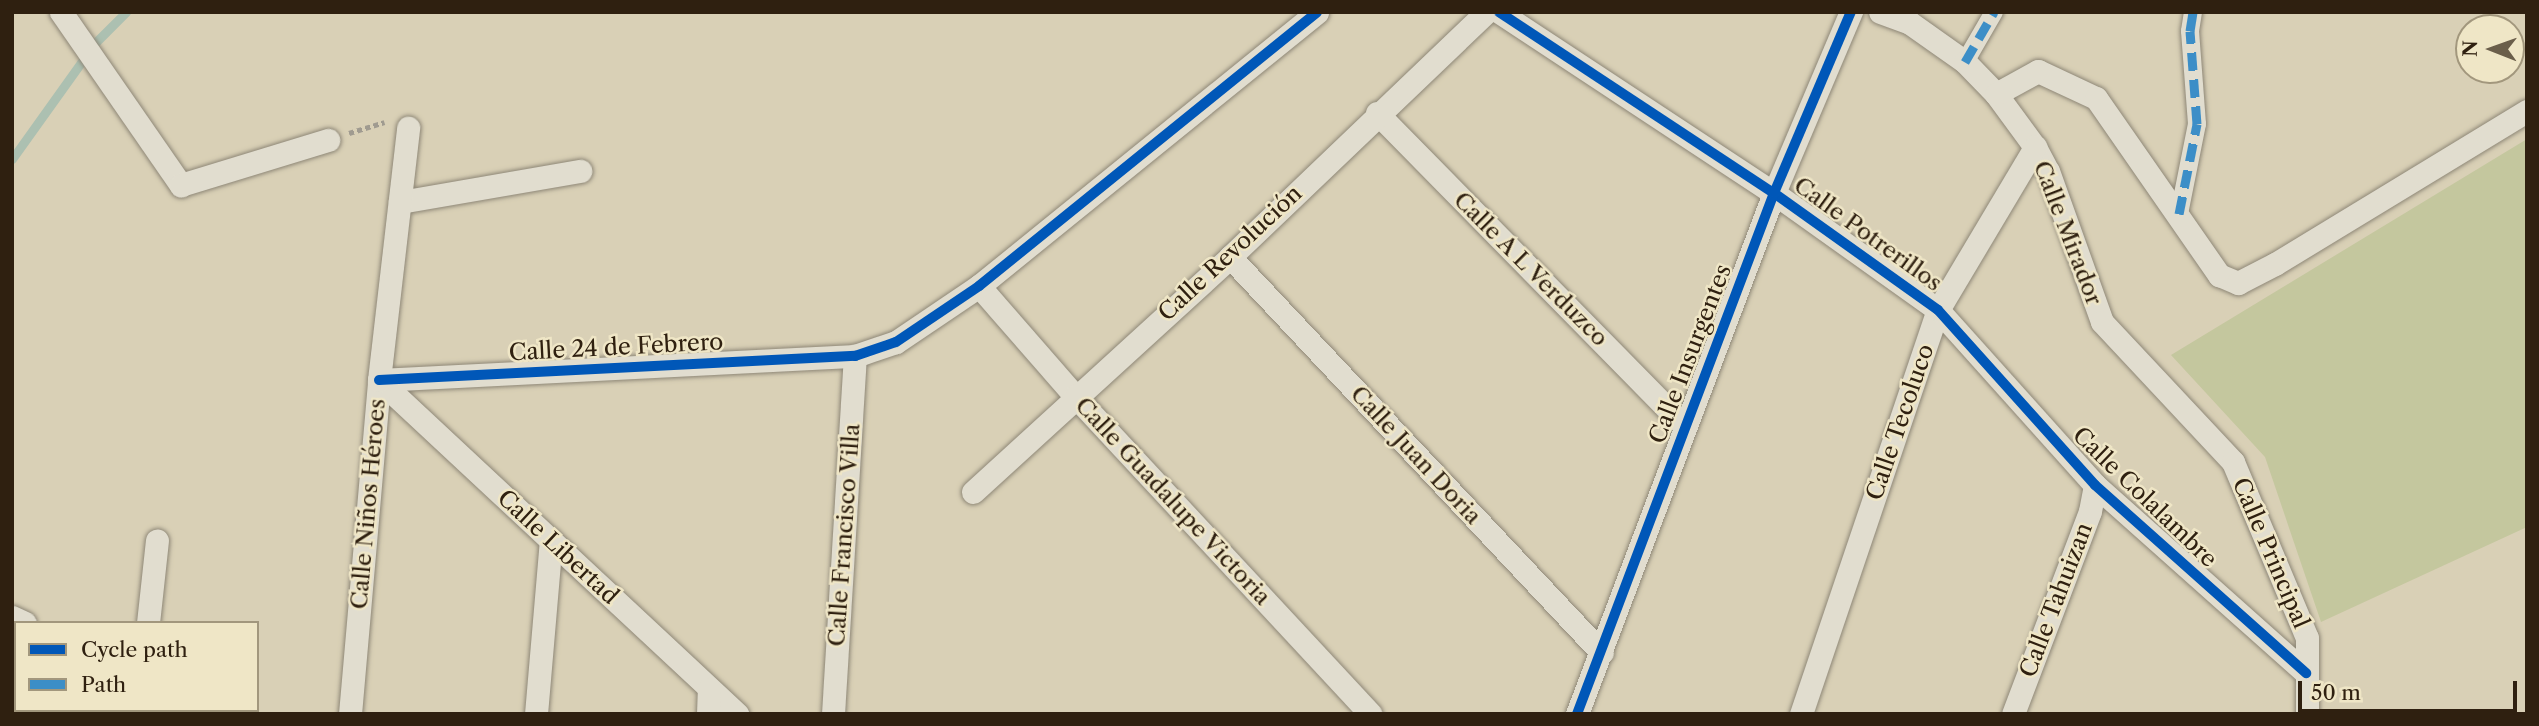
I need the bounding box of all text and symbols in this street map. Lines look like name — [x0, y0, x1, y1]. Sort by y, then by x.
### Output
north arrow — [2455, 14, 2525, 84]
text: N — [2459, 40, 2482, 57]
street label: Calle Mirador — [2028, 157, 2108, 309]
street label: Calle Potrerillos — [1789, 171, 1947, 297]
street label: Calle Revolución — [1153, 179, 1307, 327]
street label: Calle A L Verduzco — [1447, 185, 1615, 353]
street label: Calle Insurgentes — [1643, 261, 1737, 447]
street label: Calle 24 de Febrero — [508, 328, 724, 366]
street label: Calle Tecoluco — [1860, 340, 1940, 504]
street label: Calle Juan Doria — [1345, 380, 1487, 530]
street label: Calle Guadalupe Victoria — [1069, 391, 1277, 611]
street label: Calle Niños Héroes — [345, 398, 391, 610]
street label: Calle Colalambre — [2067, 421, 2223, 573]
street label: Calle Francisco Villa — [822, 422, 866, 648]
street label: Calle Principal — [2227, 473, 2315, 633]
street label: Calle Libertad — [492, 484, 624, 610]
street label: Calle Tahuizan — [2014, 519, 2098, 681]
legend — [14, 621, 259, 712]
text: Cycle path — [81, 637, 188, 662]
scale bar — [2301, 666, 2520, 710]
text: Path — [81, 672, 126, 697]
text: 50 m — [2311, 680, 2361, 705]

